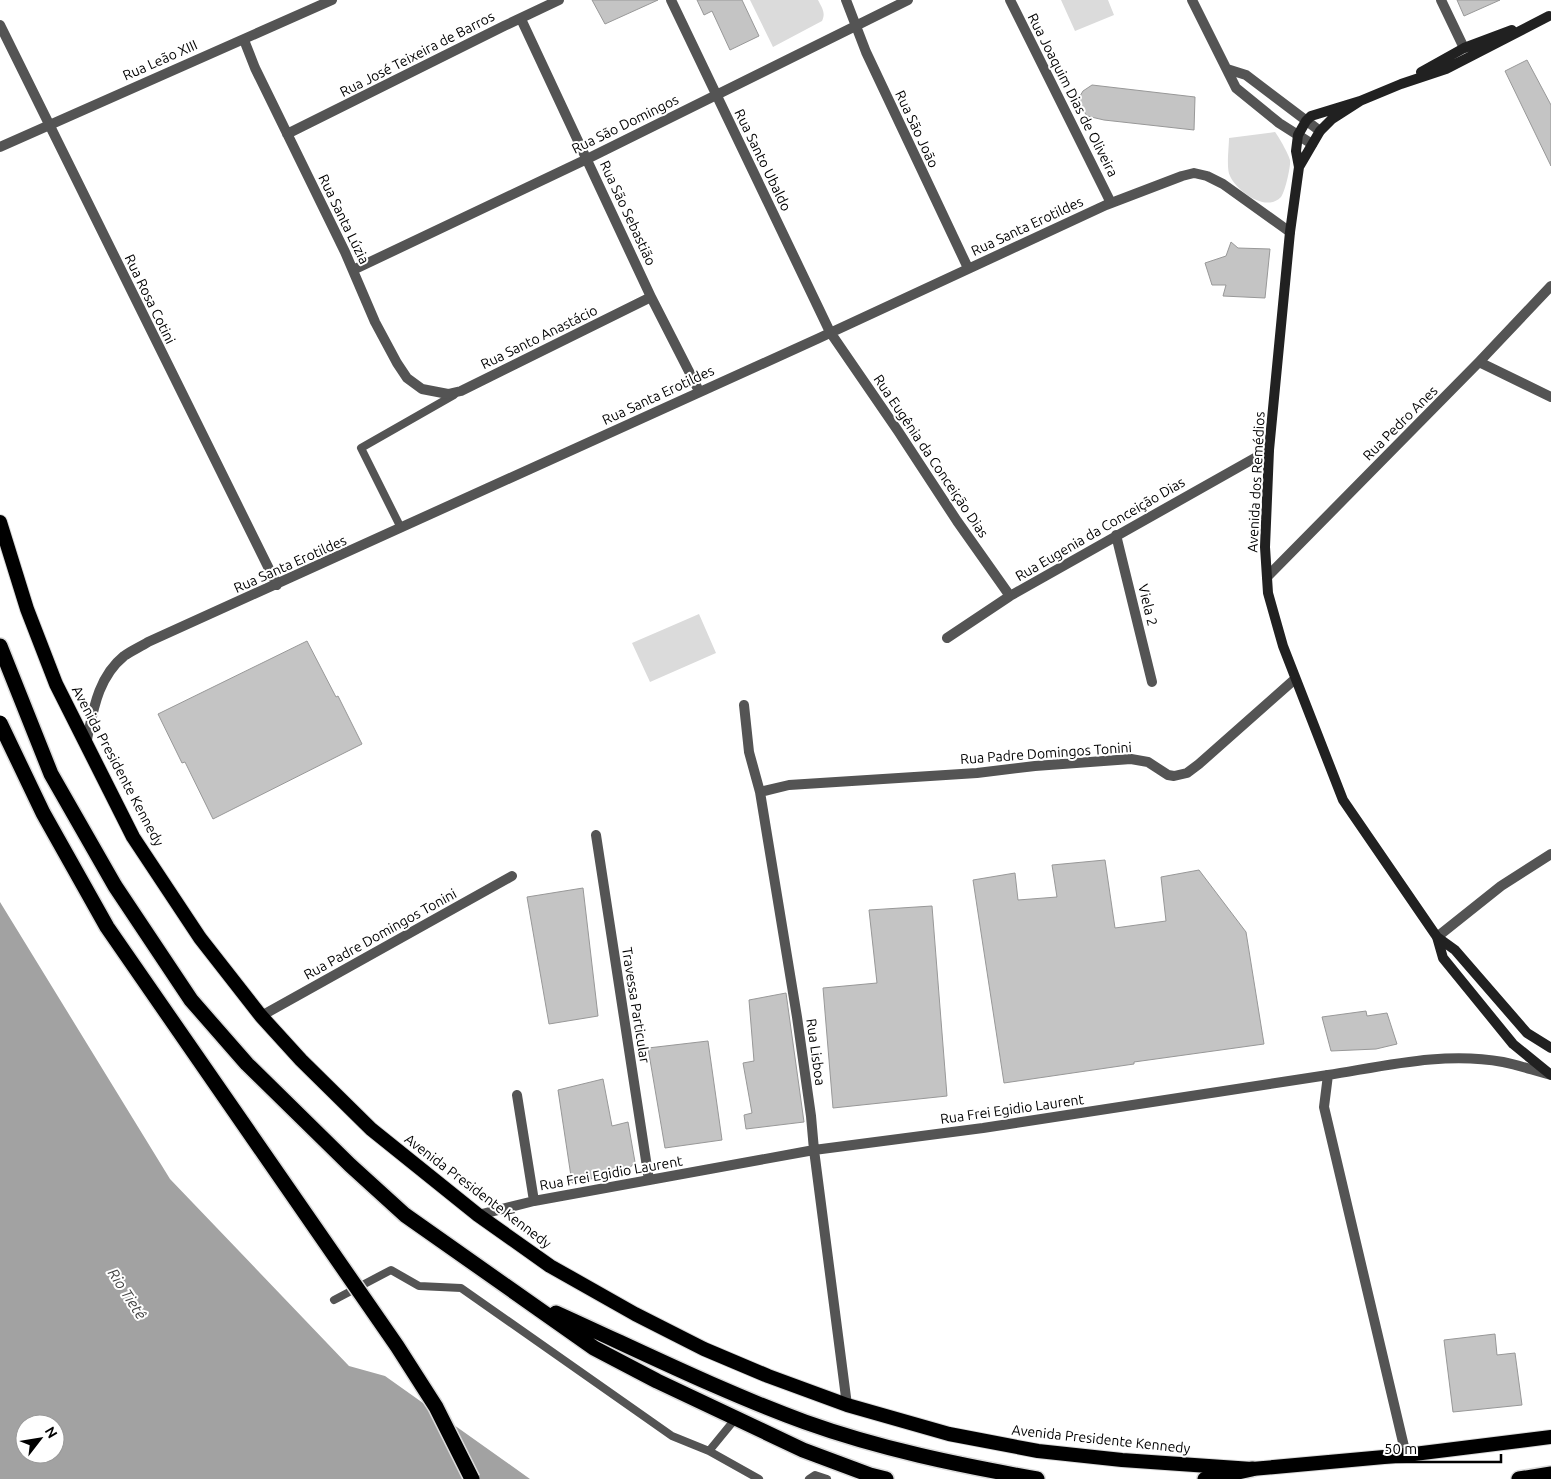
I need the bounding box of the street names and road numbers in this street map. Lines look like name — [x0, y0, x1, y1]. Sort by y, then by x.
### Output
street label: Rua José Teixeira de Barros — [337, 8, 497, 100]
street label: Rua Joaquim Dias de Oliveira — [1025, 11, 1121, 179]
street label: Rua Leão XIII — [120, 36, 200, 84]
street label: Rua São João — [892, 88, 942, 170]
street label: Rua São Domingos — [569, 91, 681, 157]
street label: Rua Santo Ubaldo — [731, 106, 795, 214]
street label: Rua São Sebastião — [597, 158, 659, 268]
street label: Rua Santa Lúzia — [315, 172, 373, 266]
street label: Rua Santa Erotildes — [969, 193, 1085, 259]
street label: Rua Rosa Cotini — [121, 252, 179, 346]
street label: Rua Santo Anastácio — [478, 302, 600, 372]
street label: Rua Santa Erotildes — [600, 362, 716, 428]
street label: Rua Eugênia da Conceição Dias — [870, 372, 992, 540]
street label: Rua Pedro Anes — [1359, 382, 1441, 464]
street label: Avenida dos Remédios — [1244, 411, 1268, 553]
street label: Rua Eugenia da Conceição Dias — [1012, 474, 1188, 584]
street label: Rua Santa Erotildes — [231, 532, 349, 596]
street label: Viela 2 — [1135, 582, 1161, 628]
street label: Avenida Presidente Kennedy — [69, 683, 167, 849]
street label: Rua Padre Domingos Tonini — [960, 739, 1132, 767]
street label: Rua Padre Domingos Tonini — [301, 885, 459, 983]
street label: Travessa Particular — [619, 946, 653, 1065]
street label: Rua Lisboa — [803, 1018, 829, 1086]
street label: Rua Frei Egidio Laurent — [939, 1091, 1085, 1127]
street label: Avenida Presidente Kennedy — [402, 1131, 555, 1252]
street label: Rua Frei Egidio Laurent — [538, 1152, 684, 1193]
street label: Avenida Presidente Kennedy — [1011, 1422, 1191, 1456]

